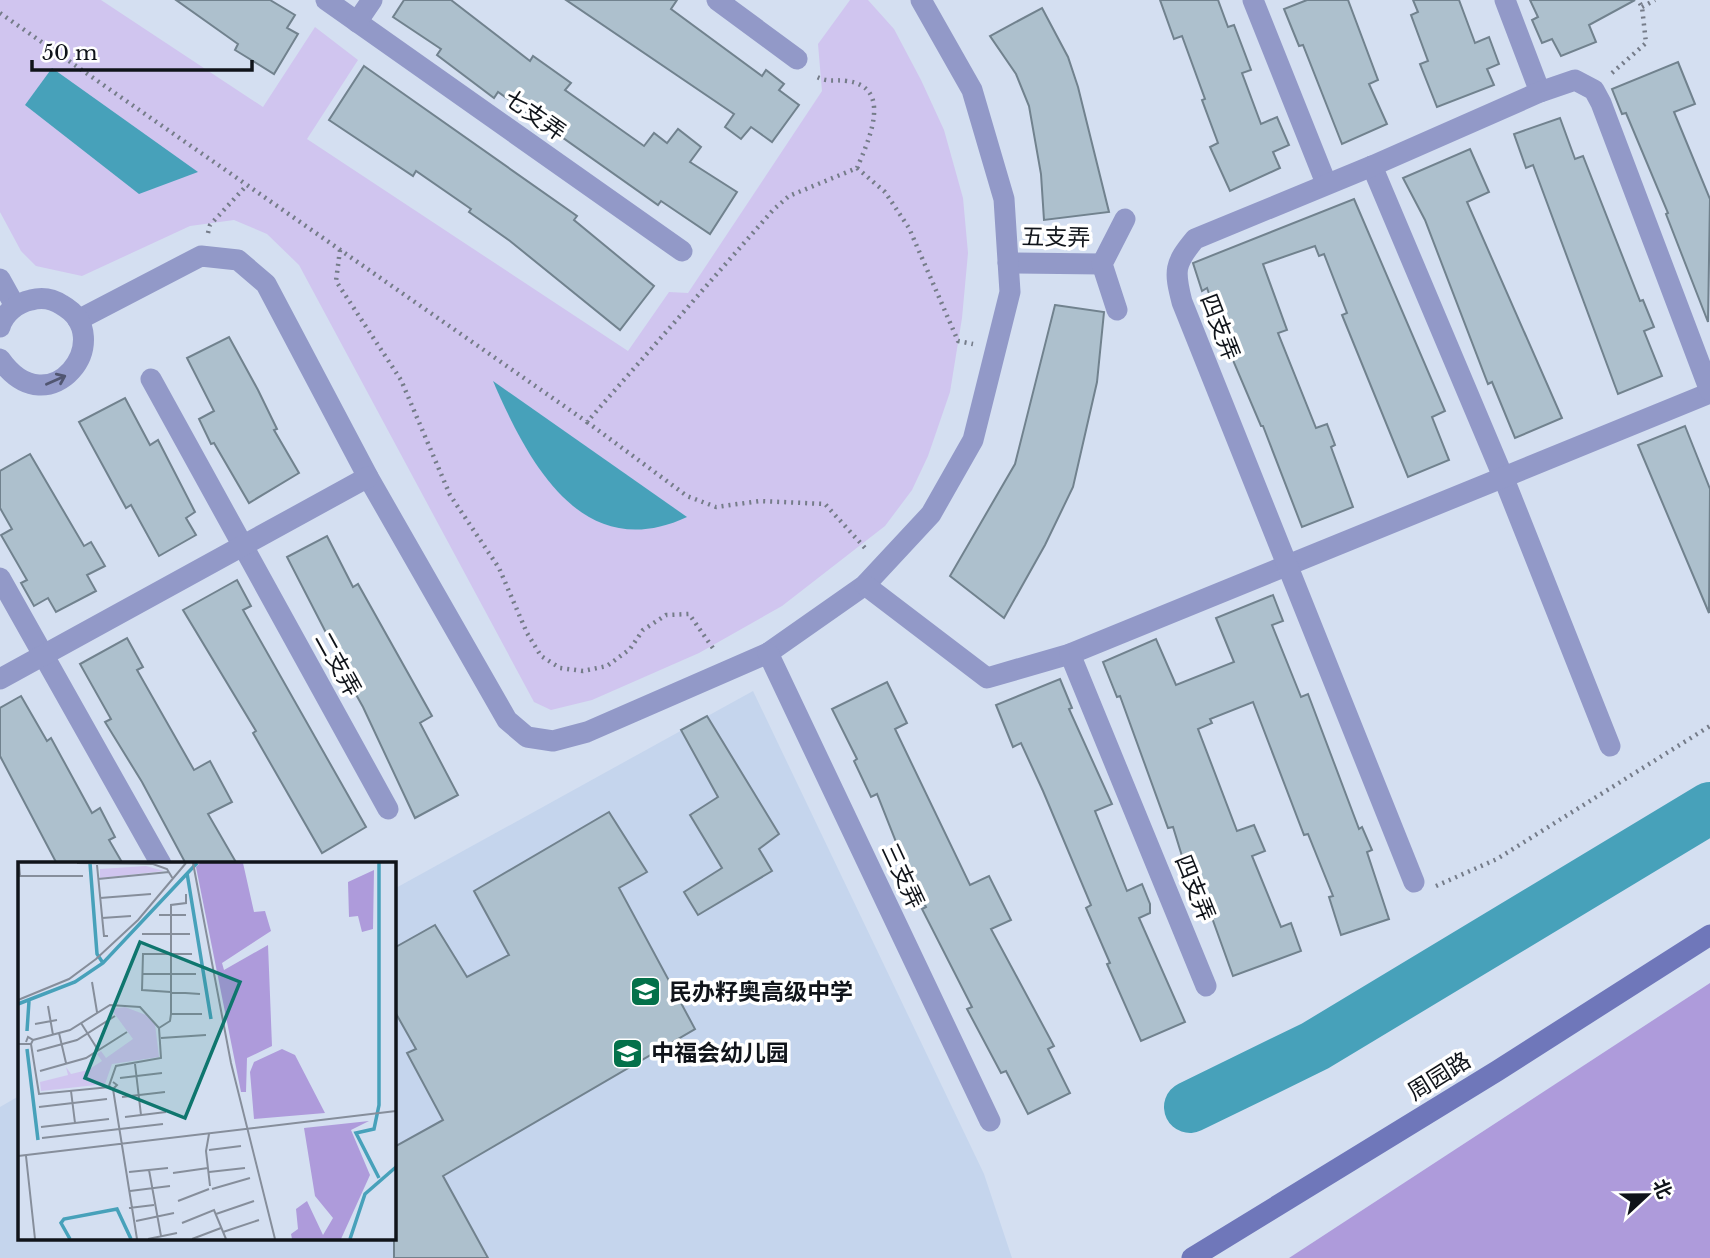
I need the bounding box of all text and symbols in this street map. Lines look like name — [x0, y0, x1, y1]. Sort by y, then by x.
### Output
scale bar — [32, 28, 252, 72]
text: 50 m — [42, 40, 98, 66]
street label: 七支弄 — [499, 84, 571, 146]
street label: 五支弄 — [1021, 222, 1091, 252]
street label: 四支弄 — [1195, 290, 1245, 364]
one-way arrow — [45, 373, 66, 386]
street label: 二支弄 — [309, 627, 367, 701]
street label: 三支弄 — [876, 839, 930, 913]
street label: 四支弄 — [1169, 851, 1221, 925]
inset map — [18, 862, 396, 1240]
school or university icon: 民办籽奥高级中学 — [629, 975, 663, 1009]
place label: 民办籽奥高级中学 — [669, 978, 853, 1006]
school or university icon: 中福会幼儿园 — [611, 1036, 645, 1070]
place label: 中福会幼儿园 — [651, 1039, 789, 1067]
street label: 周园路 — [1402, 1046, 1476, 1106]
north arrow — [1612, 1160, 1682, 1230]
text: 北 — [1648, 1176, 1677, 1202]

